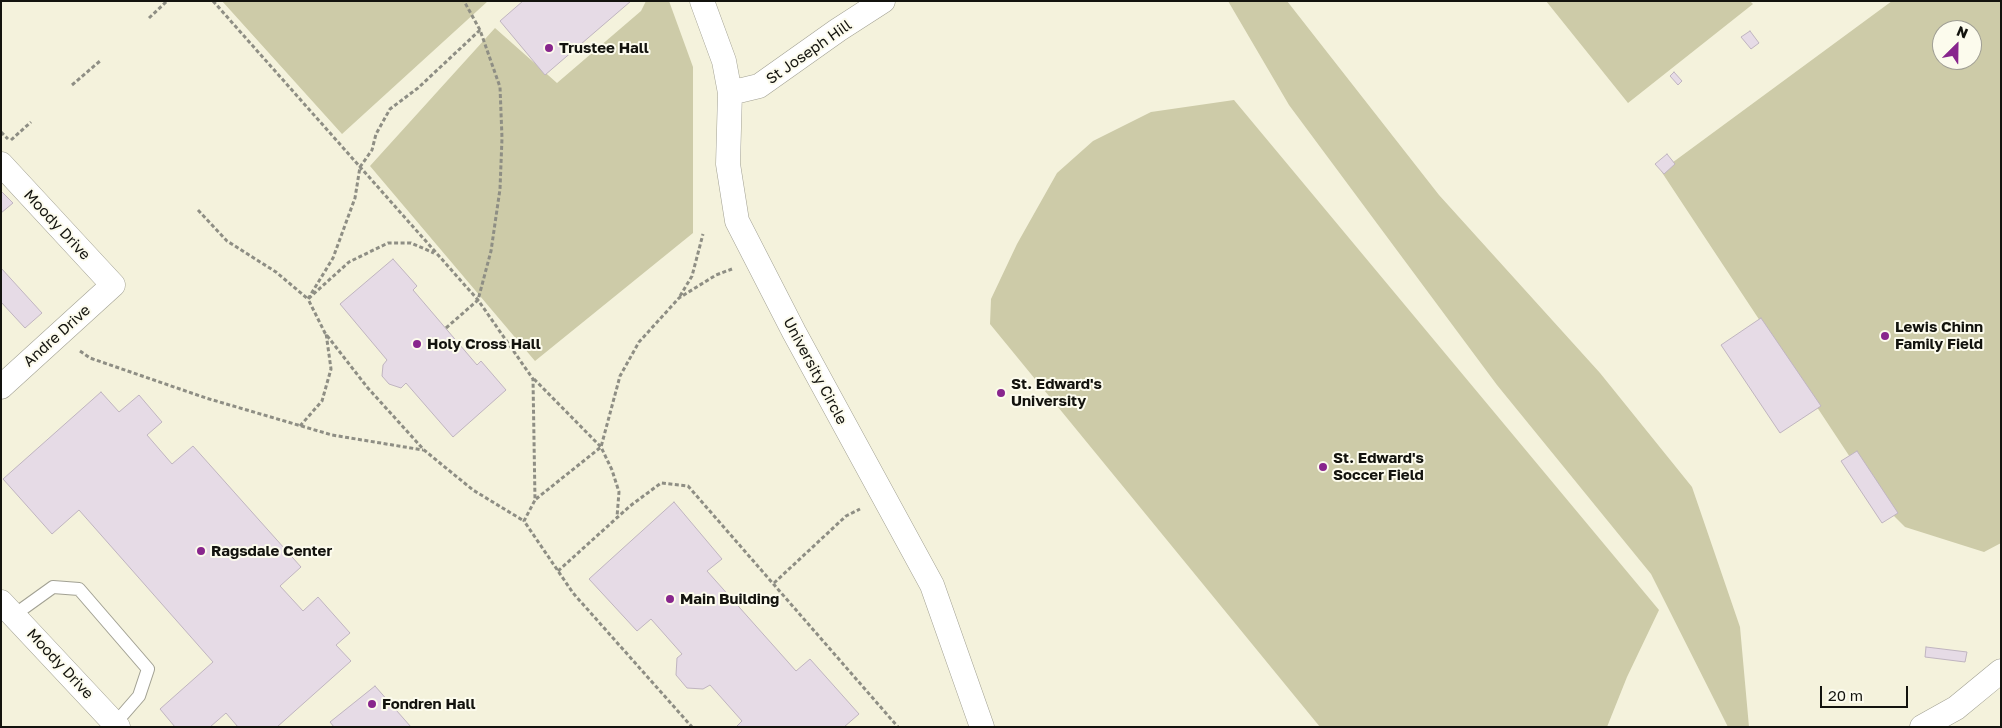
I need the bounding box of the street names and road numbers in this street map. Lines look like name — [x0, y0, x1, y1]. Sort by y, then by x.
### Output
street label: St Joseph Hill — [763, 16, 855, 88]
street label: Moody Drive — [20, 186, 94, 264]
street label: Andre Drive — [20, 301, 94, 371]
street label: University Circle — [779, 314, 851, 428]
street label: Moody Drive — [23, 625, 97, 703]

